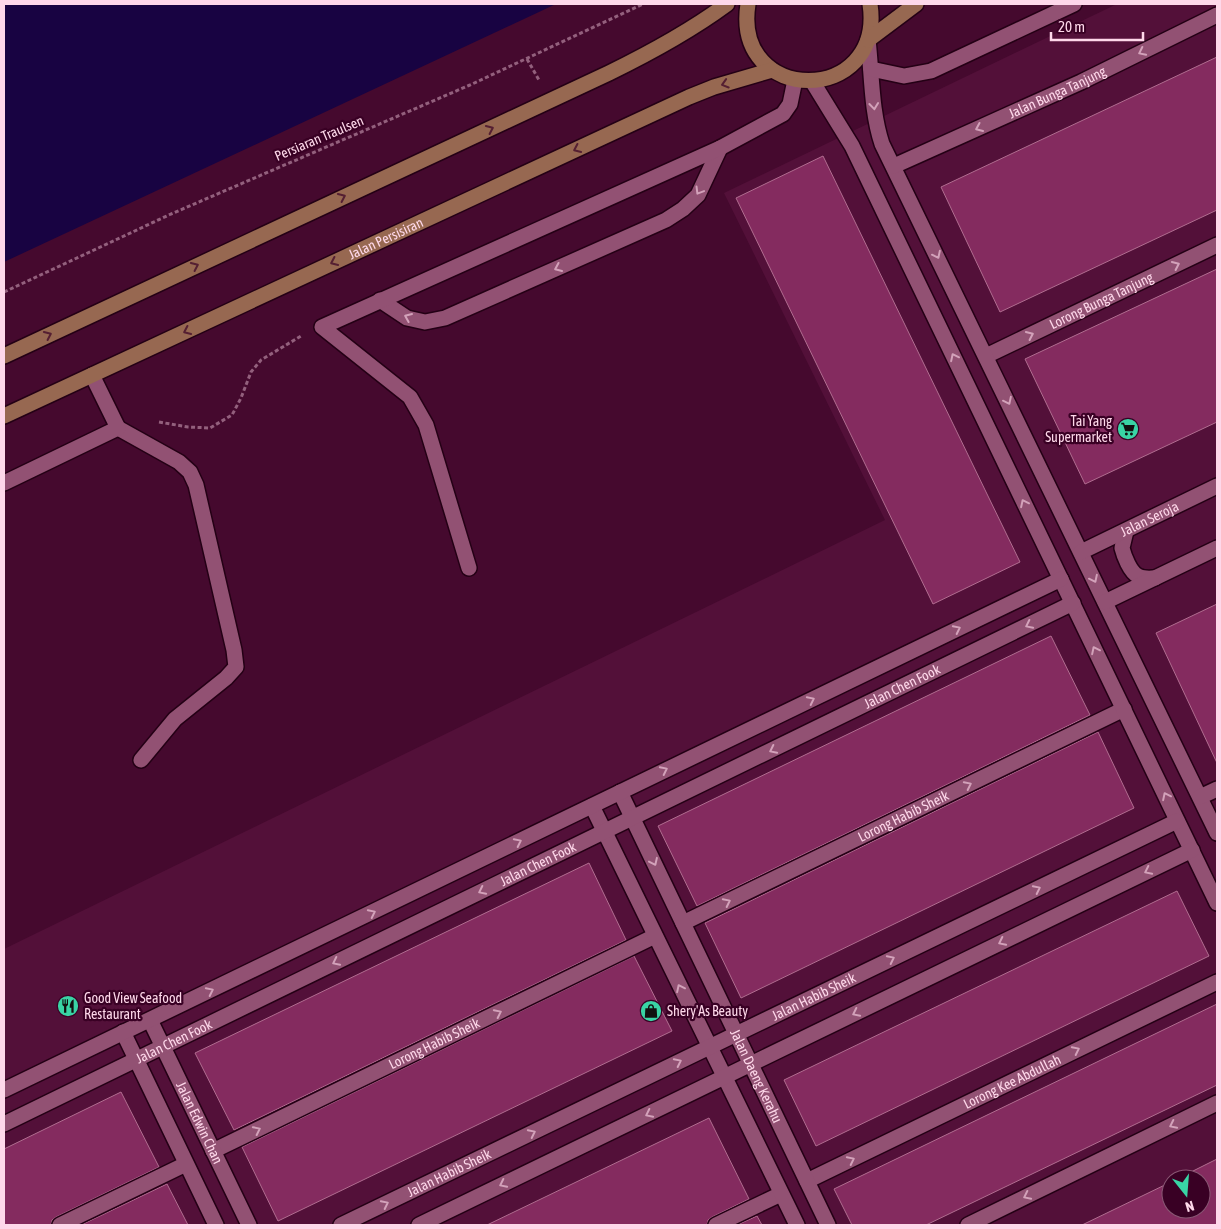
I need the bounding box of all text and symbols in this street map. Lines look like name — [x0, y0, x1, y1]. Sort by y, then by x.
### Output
scale bar — [1051, 10, 1144, 42]
text: 20 m — [1058, 18, 1085, 35]
one-way arrow — [1138, 46, 1147, 56]
street label: Jalan Bunga Tanjung — [1006, 63, 1109, 122]
one-way arrow — [722, 78, 730, 88]
one-way arrow — [868, 102, 879, 110]
street label: Persiaran Traulsen — [272, 112, 366, 164]
one-way arrow — [975, 121, 984, 132]
one-way arrow — [485, 124, 494, 135]
one-way arrow — [573, 143, 582, 154]
one-way arrow — [695, 186, 705, 195]
one-way arrow — [337, 193, 346, 204]
street label: Jalan Persisiran — [346, 214, 426, 263]
one-way arrow — [931, 250, 941, 259]
one-way arrow — [330, 256, 339, 266]
one-way arrow — [1171, 261, 1180, 271]
one-way arrow — [190, 262, 199, 273]
one-way arrow — [554, 262, 563, 272]
street label: Lorong Bunga Tanjung — [1047, 269, 1156, 332]
one-way arrow — [404, 313, 413, 323]
one-way arrow — [183, 324, 192, 335]
one-way arrow — [1025, 330, 1034, 341]
one-way arrow — [43, 331, 52, 341]
one-way arrow — [950, 353, 960, 362]
one-way arrow — [1002, 396, 1012, 405]
place label: Tai Yang Supermarket — [1045, 413, 1112, 445]
supermarket icon: Tai Yang Supermarket — [1116, 417, 1140, 441]
street label: Jalan Seroja — [1118, 498, 1181, 540]
one-way arrow — [1020, 499, 1031, 508]
one-way arrow — [1088, 574, 1098, 583]
one-way arrow — [1025, 619, 1034, 629]
one-way arrow — [952, 625, 961, 635]
one-way arrow — [1091, 646, 1101, 655]
street label: Jalan Chen Fook — [861, 661, 943, 712]
one-way arrow — [805, 696, 814, 706]
one-way arrow — [769, 744, 778, 754]
one-way arrow — [659, 766, 668, 777]
one-way arrow — [963, 781, 972, 791]
street label: Lorong Habib Sheik — [855, 787, 951, 845]
one-way arrow — [1161, 792, 1172, 801]
one-way arrow — [513, 837, 522, 848]
street label: Jalan Chen Fook — [497, 838, 579, 889]
one-way arrow — [648, 857, 658, 866]
one-way arrow — [1144, 865, 1153, 875]
one-way arrow — [478, 885, 487, 895]
one-way arrow — [1032, 885, 1041, 895]
one-way arrow — [722, 898, 731, 908]
one-way arrow — [367, 908, 376, 919]
one-way arrow — [998, 936, 1007, 946]
one-way arrow — [886, 955, 895, 966]
one-way arrow — [332, 956, 341, 967]
street label: Jalan Habib Sheik — [769, 969, 858, 1024]
one-way arrow — [677, 984, 687, 993]
one-way arrow — [205, 987, 214, 997]
place label: Good View Seafood Restaurant — [84, 990, 182, 1022]
restaurant icon: Good View Seafood Restaurant — [56, 994, 80, 1018]
shop icon: Shery'As Beauty — [639, 999, 663, 1023]
place label: Shery'As Beauty — [667, 1003, 748, 1019]
one-way arrow — [852, 1007, 861, 1017]
one-way arrow — [493, 1009, 502, 1019]
street label: Lorong Habib Sheik — [386, 1015, 482, 1072]
street label: Jalan Chen Fook — [133, 1016, 215, 1067]
street label: Jalan Daeng Kerahu — [727, 1026, 786, 1126]
one-way arrow — [1070, 1047, 1079, 1057]
street label: Lorong Kee Abdullah — [961, 1051, 1063, 1112]
one-way arrow — [673, 1058, 682, 1069]
street label: Jalan Edwin Chan — [173, 1079, 226, 1166]
one-way arrow — [645, 1107, 654, 1118]
one-way arrow — [1170, 1119, 1179, 1129]
one-way arrow — [252, 1126, 261, 1136]
one-way arrow — [526, 1129, 535, 1139]
street label: Jalan Habib Sheik — [404, 1146, 494, 1200]
one-way arrow — [846, 1155, 855, 1166]
north arrow — [1161, 1169, 1211, 1219]
one-way arrow — [499, 1178, 508, 1189]
one-way arrow — [1024, 1190, 1033, 1200]
text: N — [1184, 1198, 1196, 1215]
one-way arrow — [380, 1200, 389, 1210]

